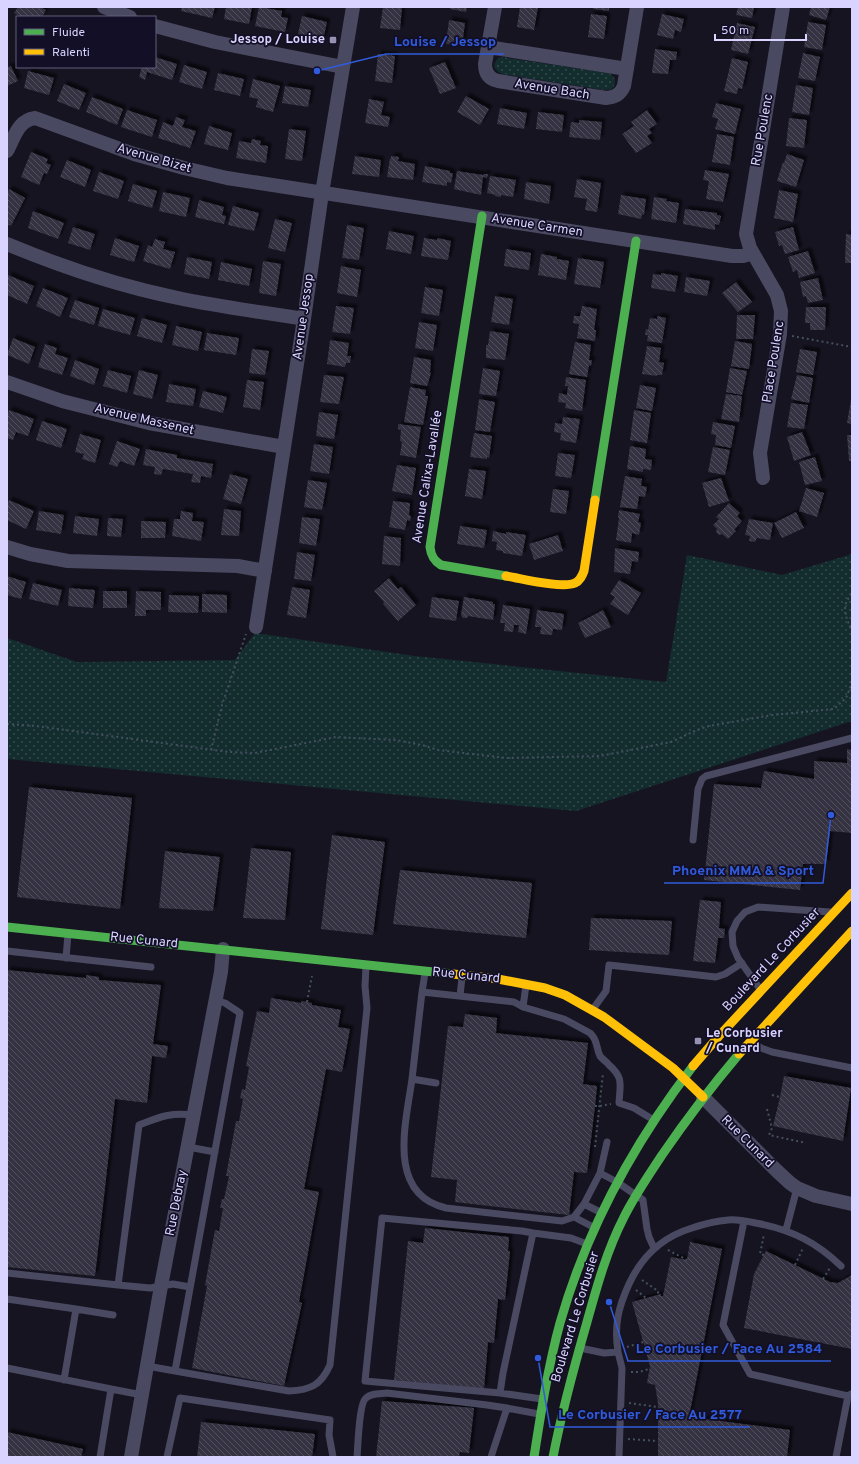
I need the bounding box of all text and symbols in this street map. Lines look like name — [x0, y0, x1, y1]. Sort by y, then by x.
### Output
legend — [16, 16, 156, 68]
scale bar — [715, 16, 806, 42]
text: 50 m — [721, 23, 749, 39]
text: Fluide — [52, 25, 85, 41]
callout: Louise / Jessop — [386, 28, 504, 54]
place label: Jessop / Louise — [230, 32, 325, 48]
text: Louise / Jessop — [394, 34, 496, 51]
marker: Jessop / Louise — [328, 35, 338, 45]
text: Ralenti — [52, 45, 90, 61]
street label: Avenue Bach — [513, 76, 591, 104]
street label: Rue Poulenc — [749, 93, 777, 167]
street label: Avenue Bizet — [115, 141, 193, 177]
street label: Avenue Carmen — [490, 211, 584, 241]
street label: Avenue Jessop — [290, 273, 318, 361]
street label: Place Poulenc — [760, 320, 788, 404]
street label: Avenue Massenet — [93, 401, 196, 439]
street label: Avenue Calixa-Lavallée — [410, 409, 446, 545]
callout: Phoenix MMA & Sport — [664, 857, 823, 883]
text: Phoenix MMA & Sport — [672, 863, 814, 880]
street label: Boulevard Le Corbusier — [720, 905, 824, 1015]
street label: Rue Cunard — [109, 929, 179, 953]
street label: Rue Cunard — [431, 964, 501, 988]
place label: Le Corbusier / Cunard — [705, 1026, 783, 1057]
marker: Le Corbusier / Cunard — [693, 1036, 703, 1046]
street label: Rue Cunard — [717, 1112, 777, 1172]
street label: Rue Debray — [163, 1168, 191, 1238]
street label: Boulevard Le Corbusier — [548, 1250, 604, 1384]
callout: Le Corbusier / Face Au 2584 — [628, 1335, 831, 1361]
text: Le Corbusier / Face Au 2584 — [636, 1341, 822, 1358]
callout: Le Corbusier / Face Au 2577 — [550, 1401, 750, 1427]
text: Le Corbusier / Face Au 2577 — [558, 1407, 742, 1424]

